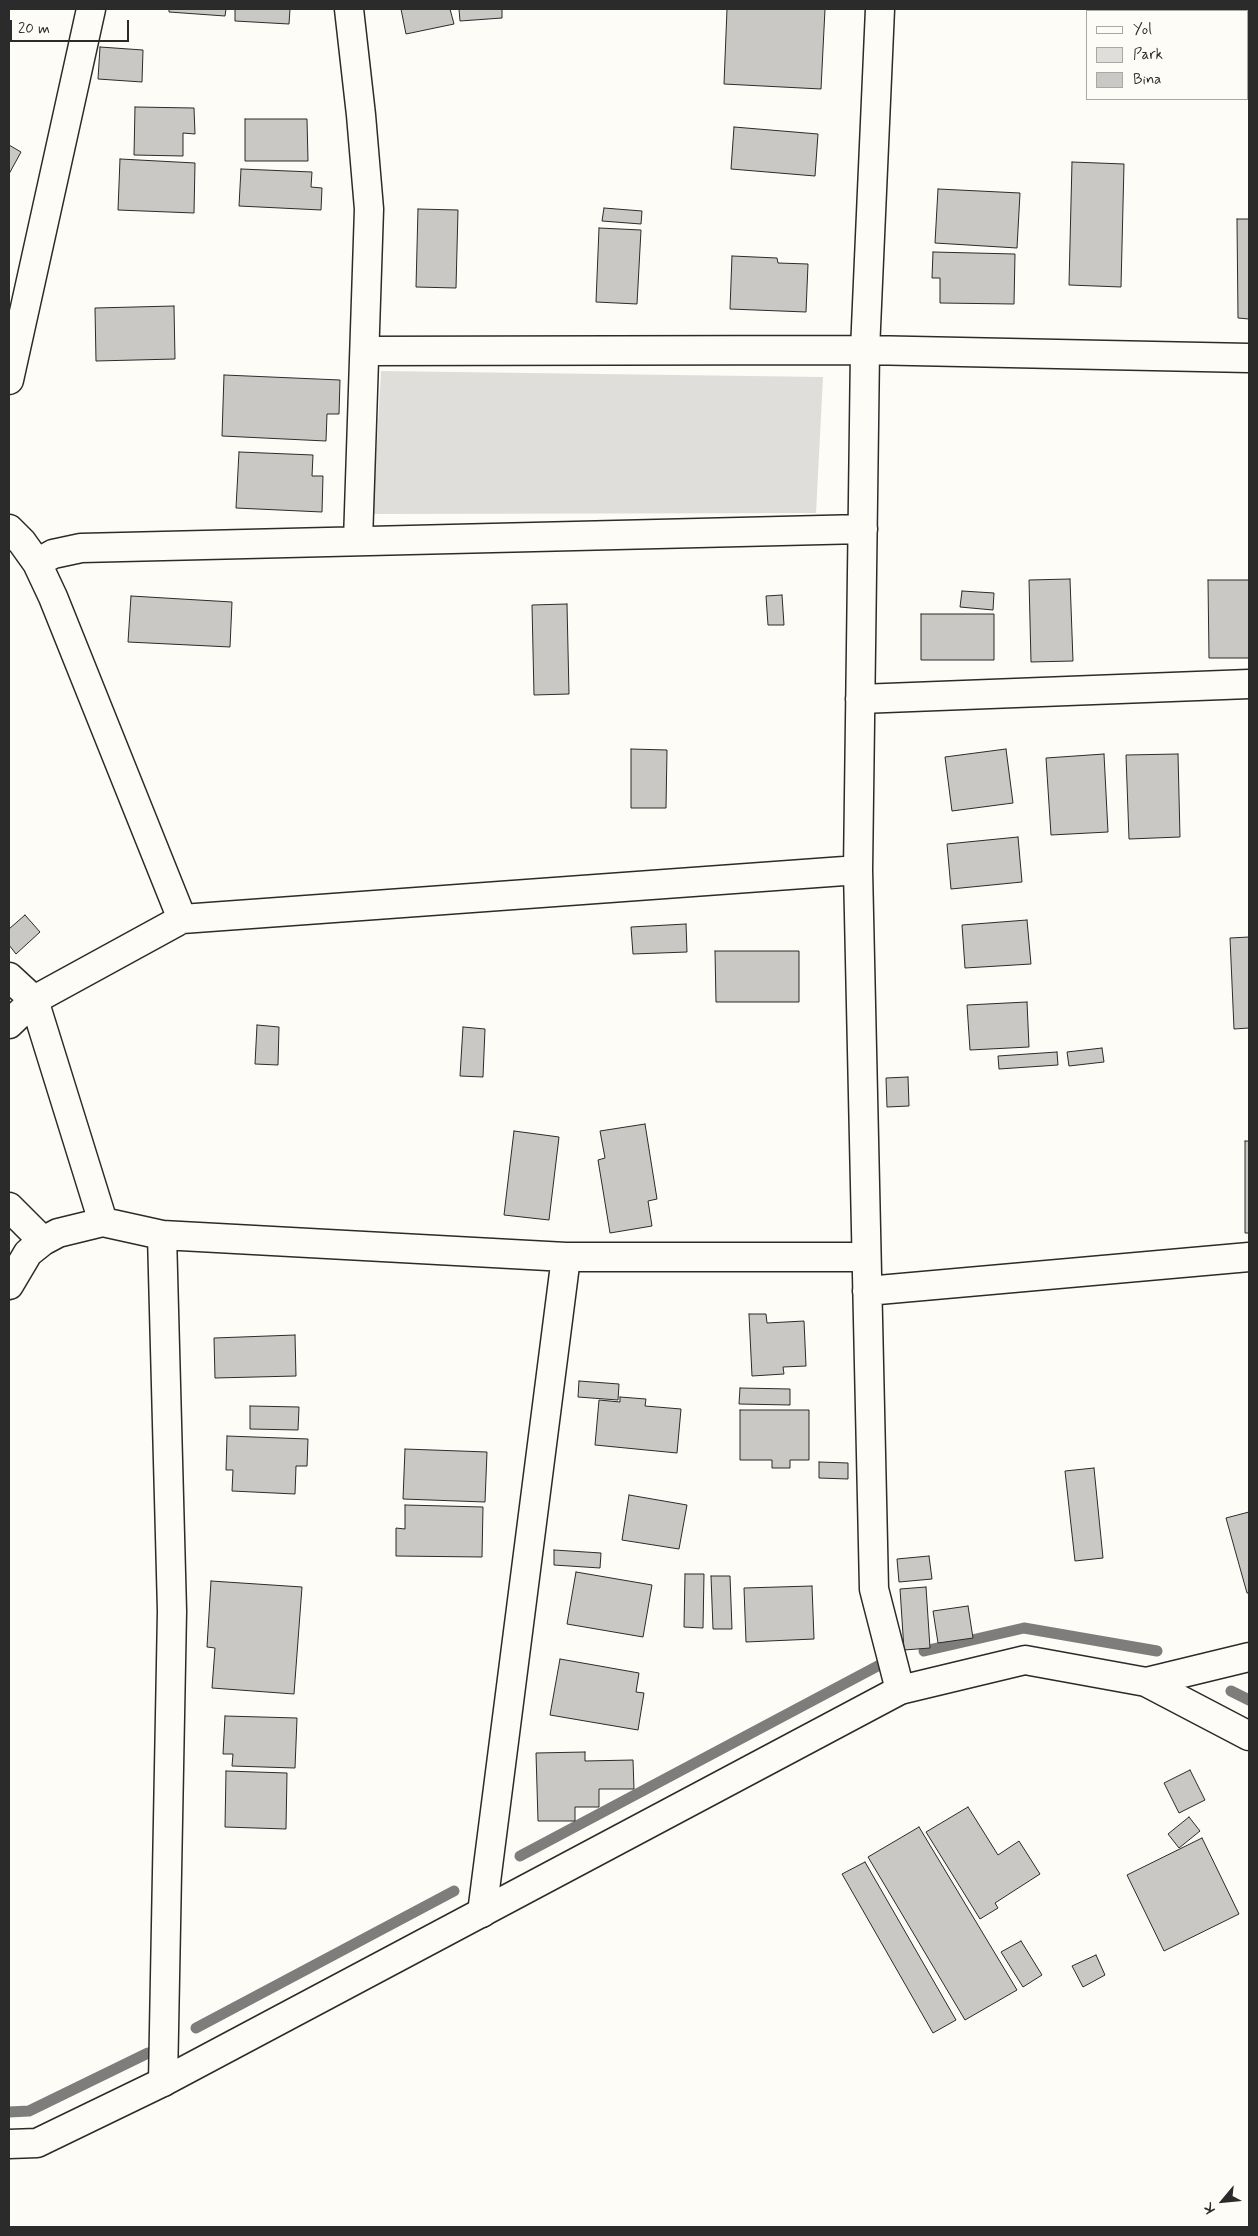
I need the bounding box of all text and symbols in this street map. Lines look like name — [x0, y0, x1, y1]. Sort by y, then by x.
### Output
scale bar — [12, 10, 131, 42]
legend — [1086, 10, 1248, 100]
text: 20 m — [18, 19, 50, 39]
text: Yol — [1133, 20, 1152, 40]
text: Park — [1133, 45, 1163, 65]
text: Bina — [1133, 70, 1161, 90]
north arrow — [1198, 2176, 1248, 2226]
text: K — [1199, 2199, 1220, 2217]

